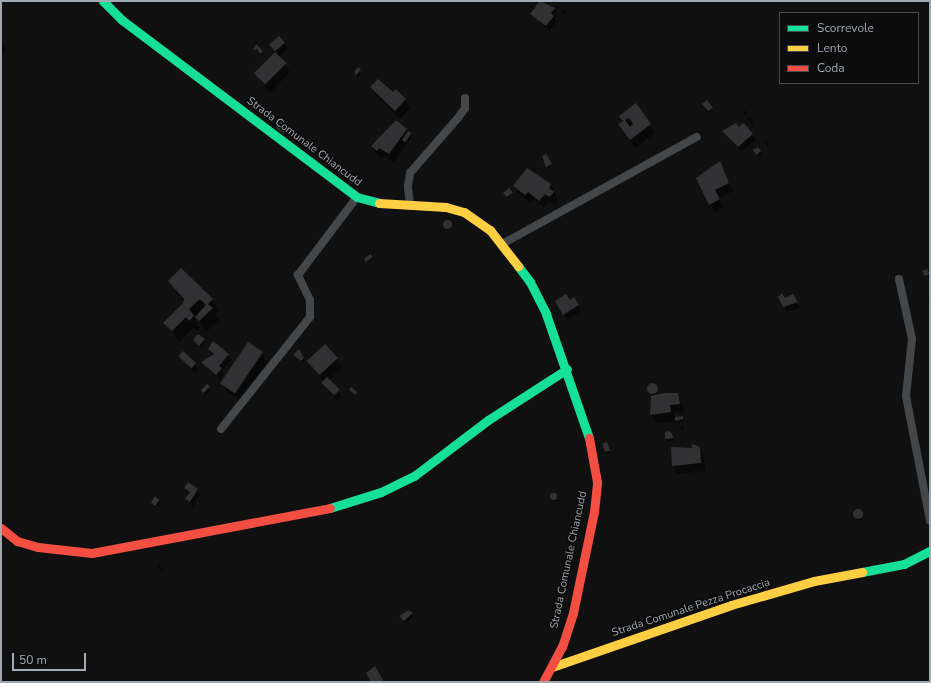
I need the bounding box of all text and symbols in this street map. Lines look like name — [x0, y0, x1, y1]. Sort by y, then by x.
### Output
legend — [779, 12, 919, 84]
text: Scorrevole — [817, 20, 874, 36]
text: Lento — [817, 40, 847, 56]
text: Coda — [817, 60, 845, 76]
street label: Strada Comunale Chiancudd — [244, 94, 364, 190]
street label: Strada Comunale Chiancudd — [548, 490, 590, 630]
street label: Strada Comunale Pezza Procaccia — [610, 576, 772, 640]
scale bar — [14, 645, 88, 671]
text: 50 m — [19, 652, 47, 668]

